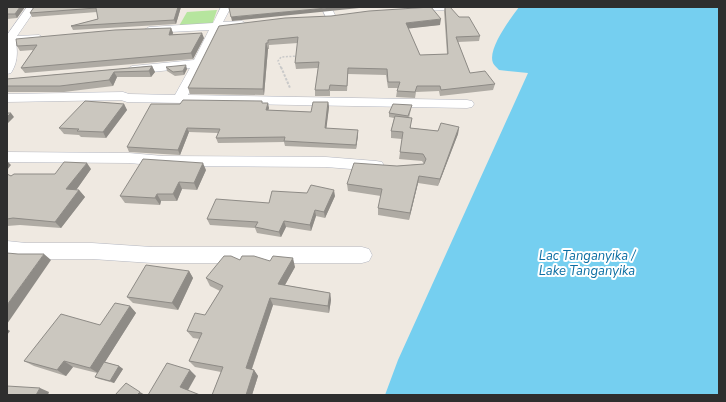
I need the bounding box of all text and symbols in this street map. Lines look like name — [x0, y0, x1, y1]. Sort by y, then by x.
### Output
water label: Lac Tanganyika / Lake Tanganyika — [539, 247, 636, 280]

